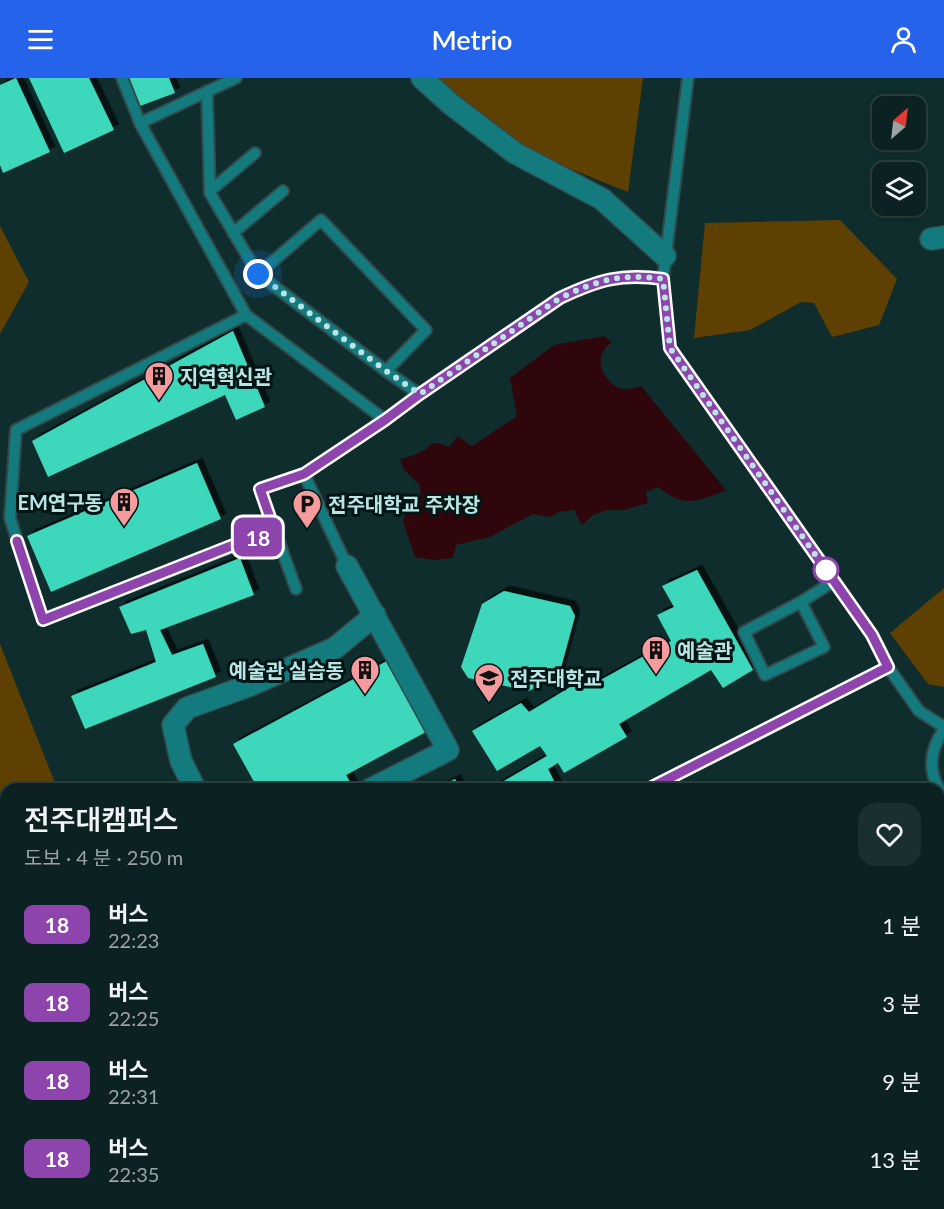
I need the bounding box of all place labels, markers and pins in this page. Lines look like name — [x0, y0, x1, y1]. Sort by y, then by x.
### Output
building icon: 지역혁신관 — [143, 360, 175, 402]
place label: 지역혁신관 — [180, 364, 273, 388]
building icon: EM연구동 — [108, 486, 140, 528]
parking icon: 전주대학교 주차장 — [291, 488, 323, 530]
place label: EM연구동 — [17, 490, 103, 514]
place label: 전주대학교 주차장 — [328, 492, 480, 516]
unlabelled marker — [813, 557, 839, 583]
building icon: 예술관 — [640, 634, 672, 676]
place label: 예술관 — [677, 638, 733, 662]
building icon: 예술관 실습동 — [349, 654, 381, 696]
place label: 예술관 실습동 — [229, 658, 344, 682]
school or university icon: 전주대학교 — [473, 662, 505, 704]
place label: 전주대학교 — [510, 666, 602, 690]

